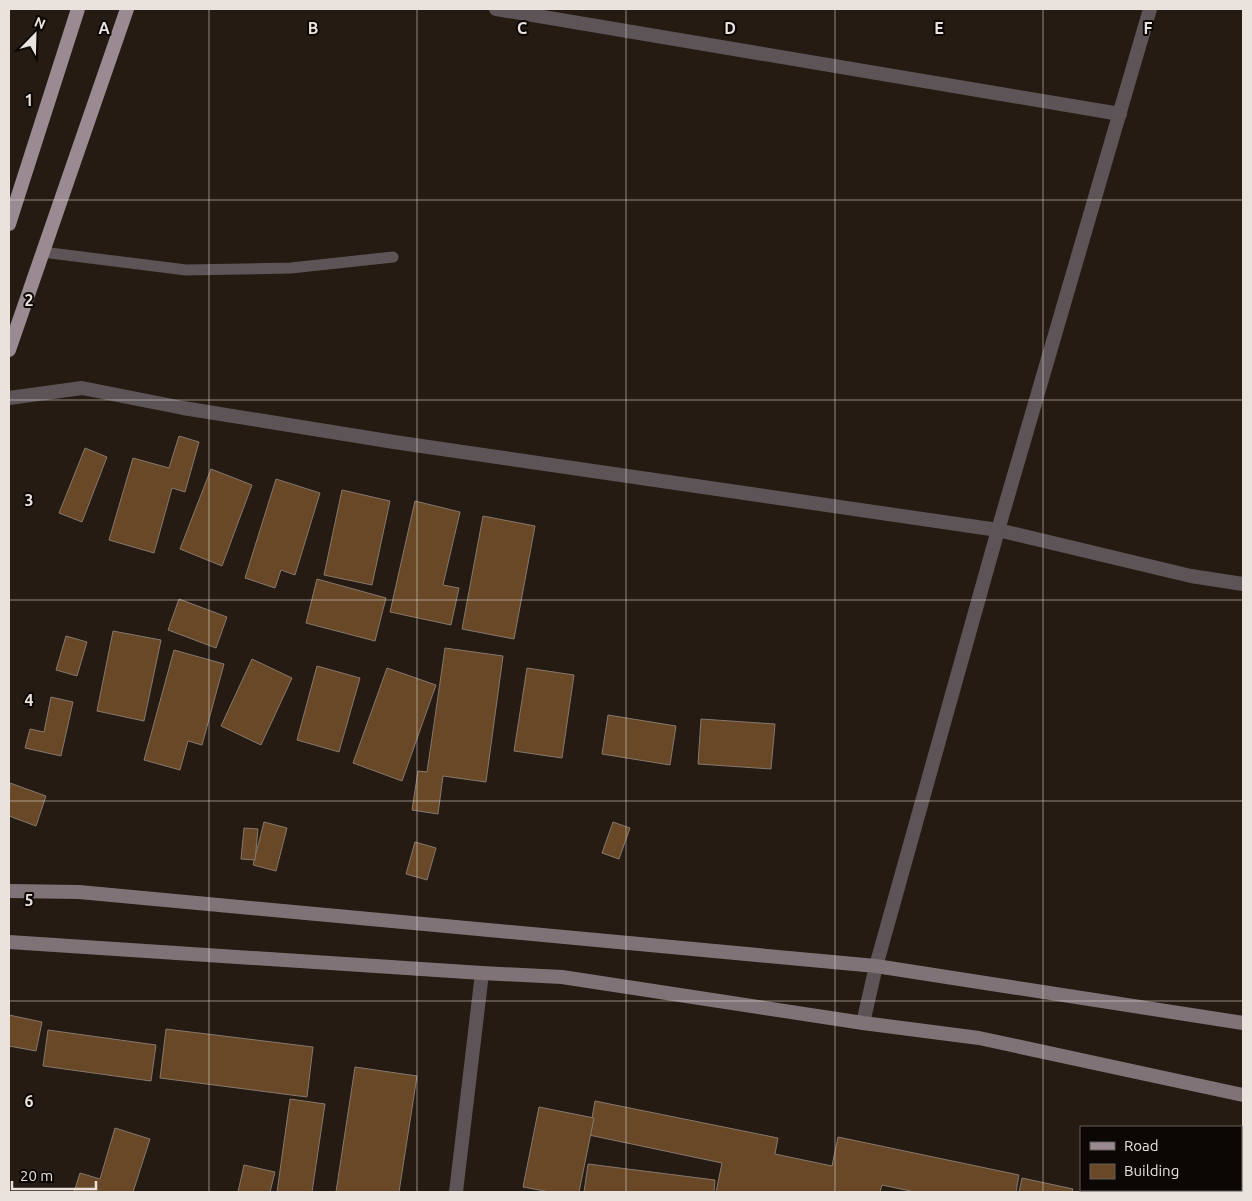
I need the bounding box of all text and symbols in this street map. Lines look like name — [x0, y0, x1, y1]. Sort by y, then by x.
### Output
north arrow — [10, 10, 60, 60]
text: N — [32, 14, 48, 32]
text: A — [98, 19, 110, 37]
text: B — [308, 19, 318, 37]
text: C — [517, 19, 527, 37]
text: D — [724, 19, 736, 37]
text: E — [934, 19, 944, 37]
text: F — [1144, 19, 1153, 37]
text: 1 — [24, 91, 34, 109]
text: 2 — [24, 291, 34, 309]
text: 3 — [24, 491, 34, 509]
text: 4 — [24, 691, 34, 709]
text: 5 — [24, 891, 34, 909]
text: 6 — [24, 1092, 34, 1110]
legend — [1080, 1126, 1242, 1191]
text: Road — [1124, 1137, 1159, 1154]
scale bar — [12, 1158, 96, 1190]
text: Building — [1124, 1162, 1179, 1179]
text: 20 m — [20, 1167, 53, 1184]

